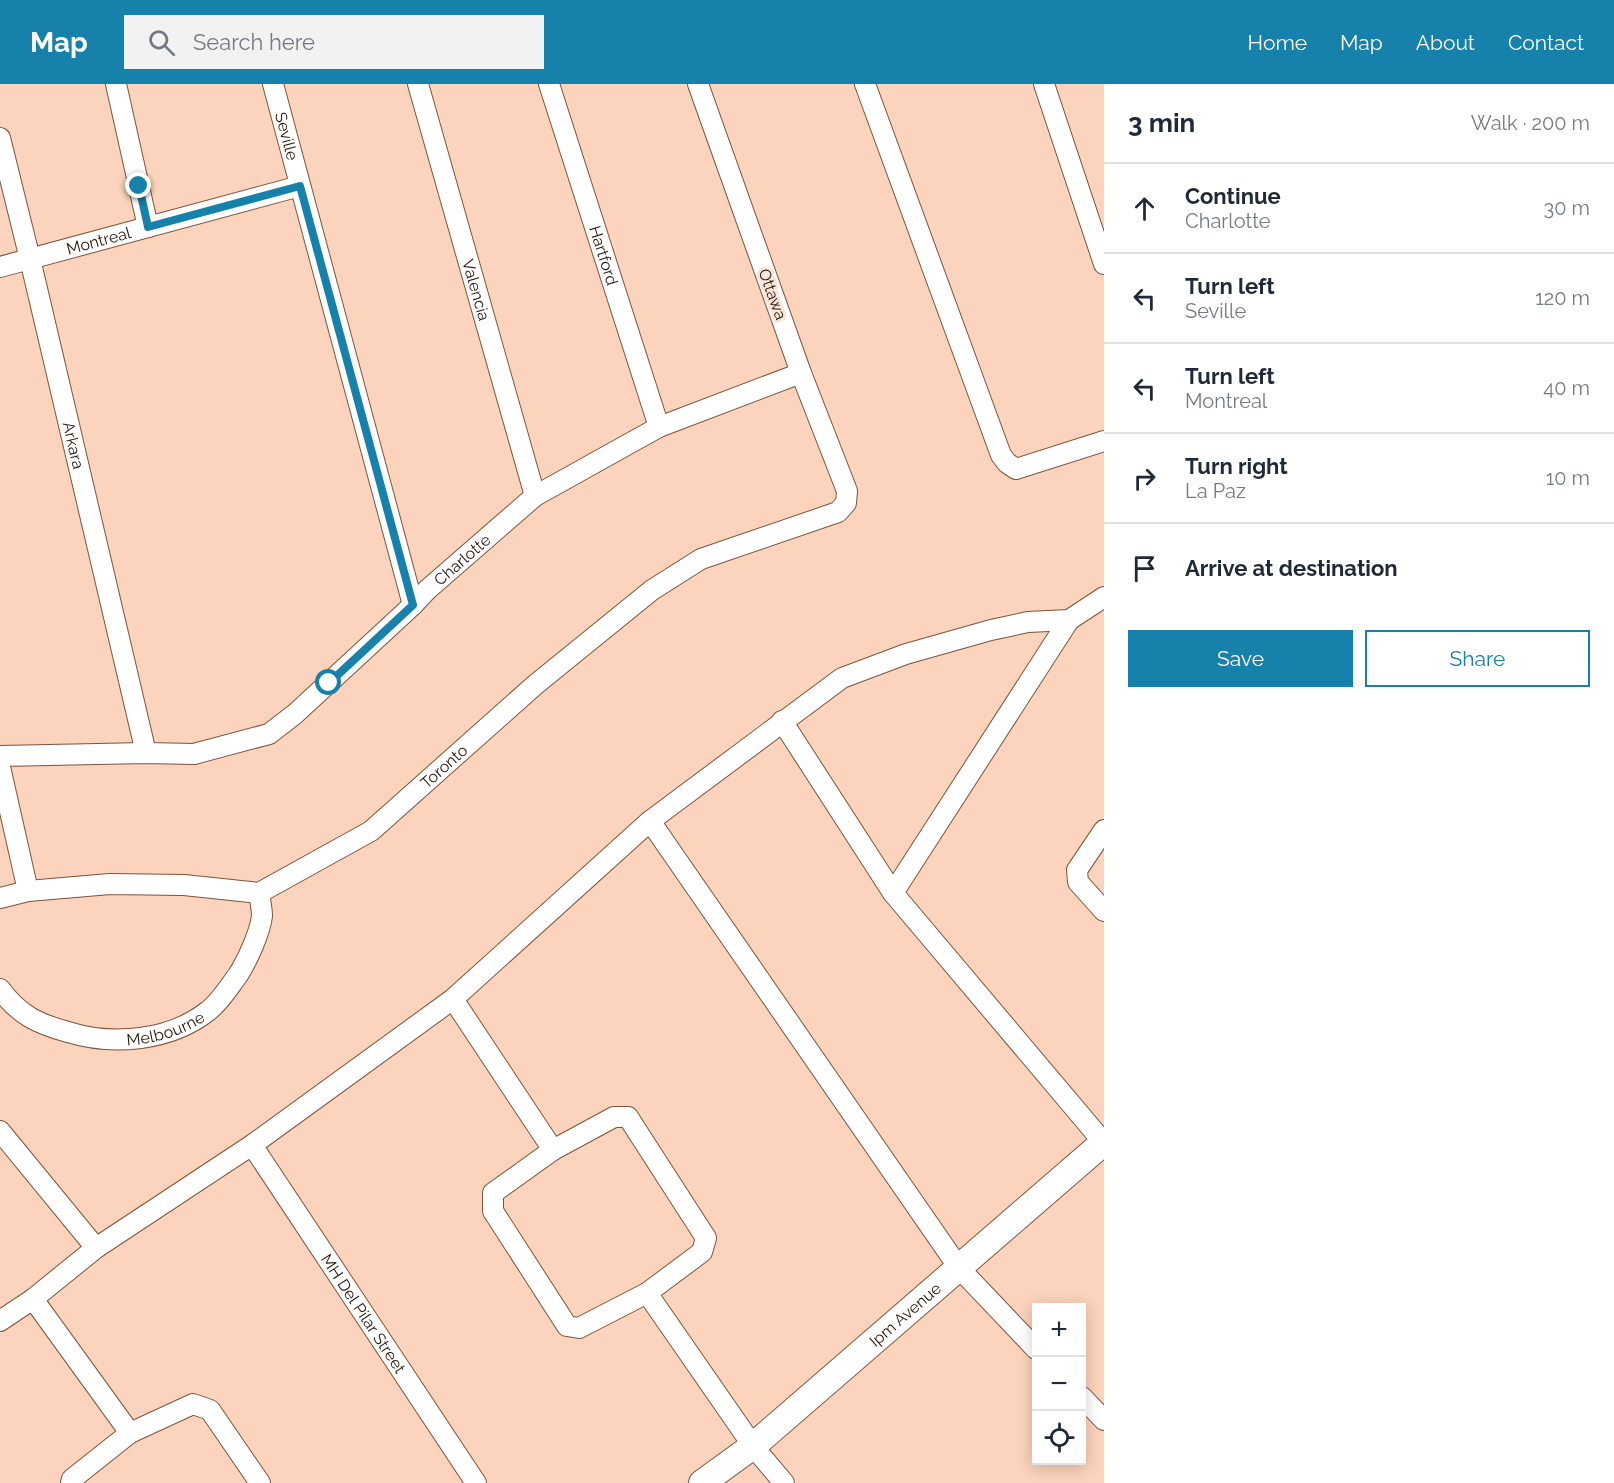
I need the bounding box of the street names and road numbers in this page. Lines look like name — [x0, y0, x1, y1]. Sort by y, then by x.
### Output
street label: Seville — [271, 110, 302, 162]
street label: Montreal — [64, 223, 134, 259]
street label: Hartford — [585, 223, 622, 288]
street label: Valencia — [458, 257, 494, 323]
street label: Ottawa — [755, 266, 790, 322]
street label: Arkara — [59, 420, 88, 471]
street label: Charlotte — [430, 530, 494, 590]
street label: Toronto — [417, 741, 471, 792]
street label: Melbourne — [126, 1007, 208, 1049]
street label: MH Del Pilar Street — [317, 1250, 410, 1377]
street label: Ipm Avenue — [866, 1279, 945, 1351]

